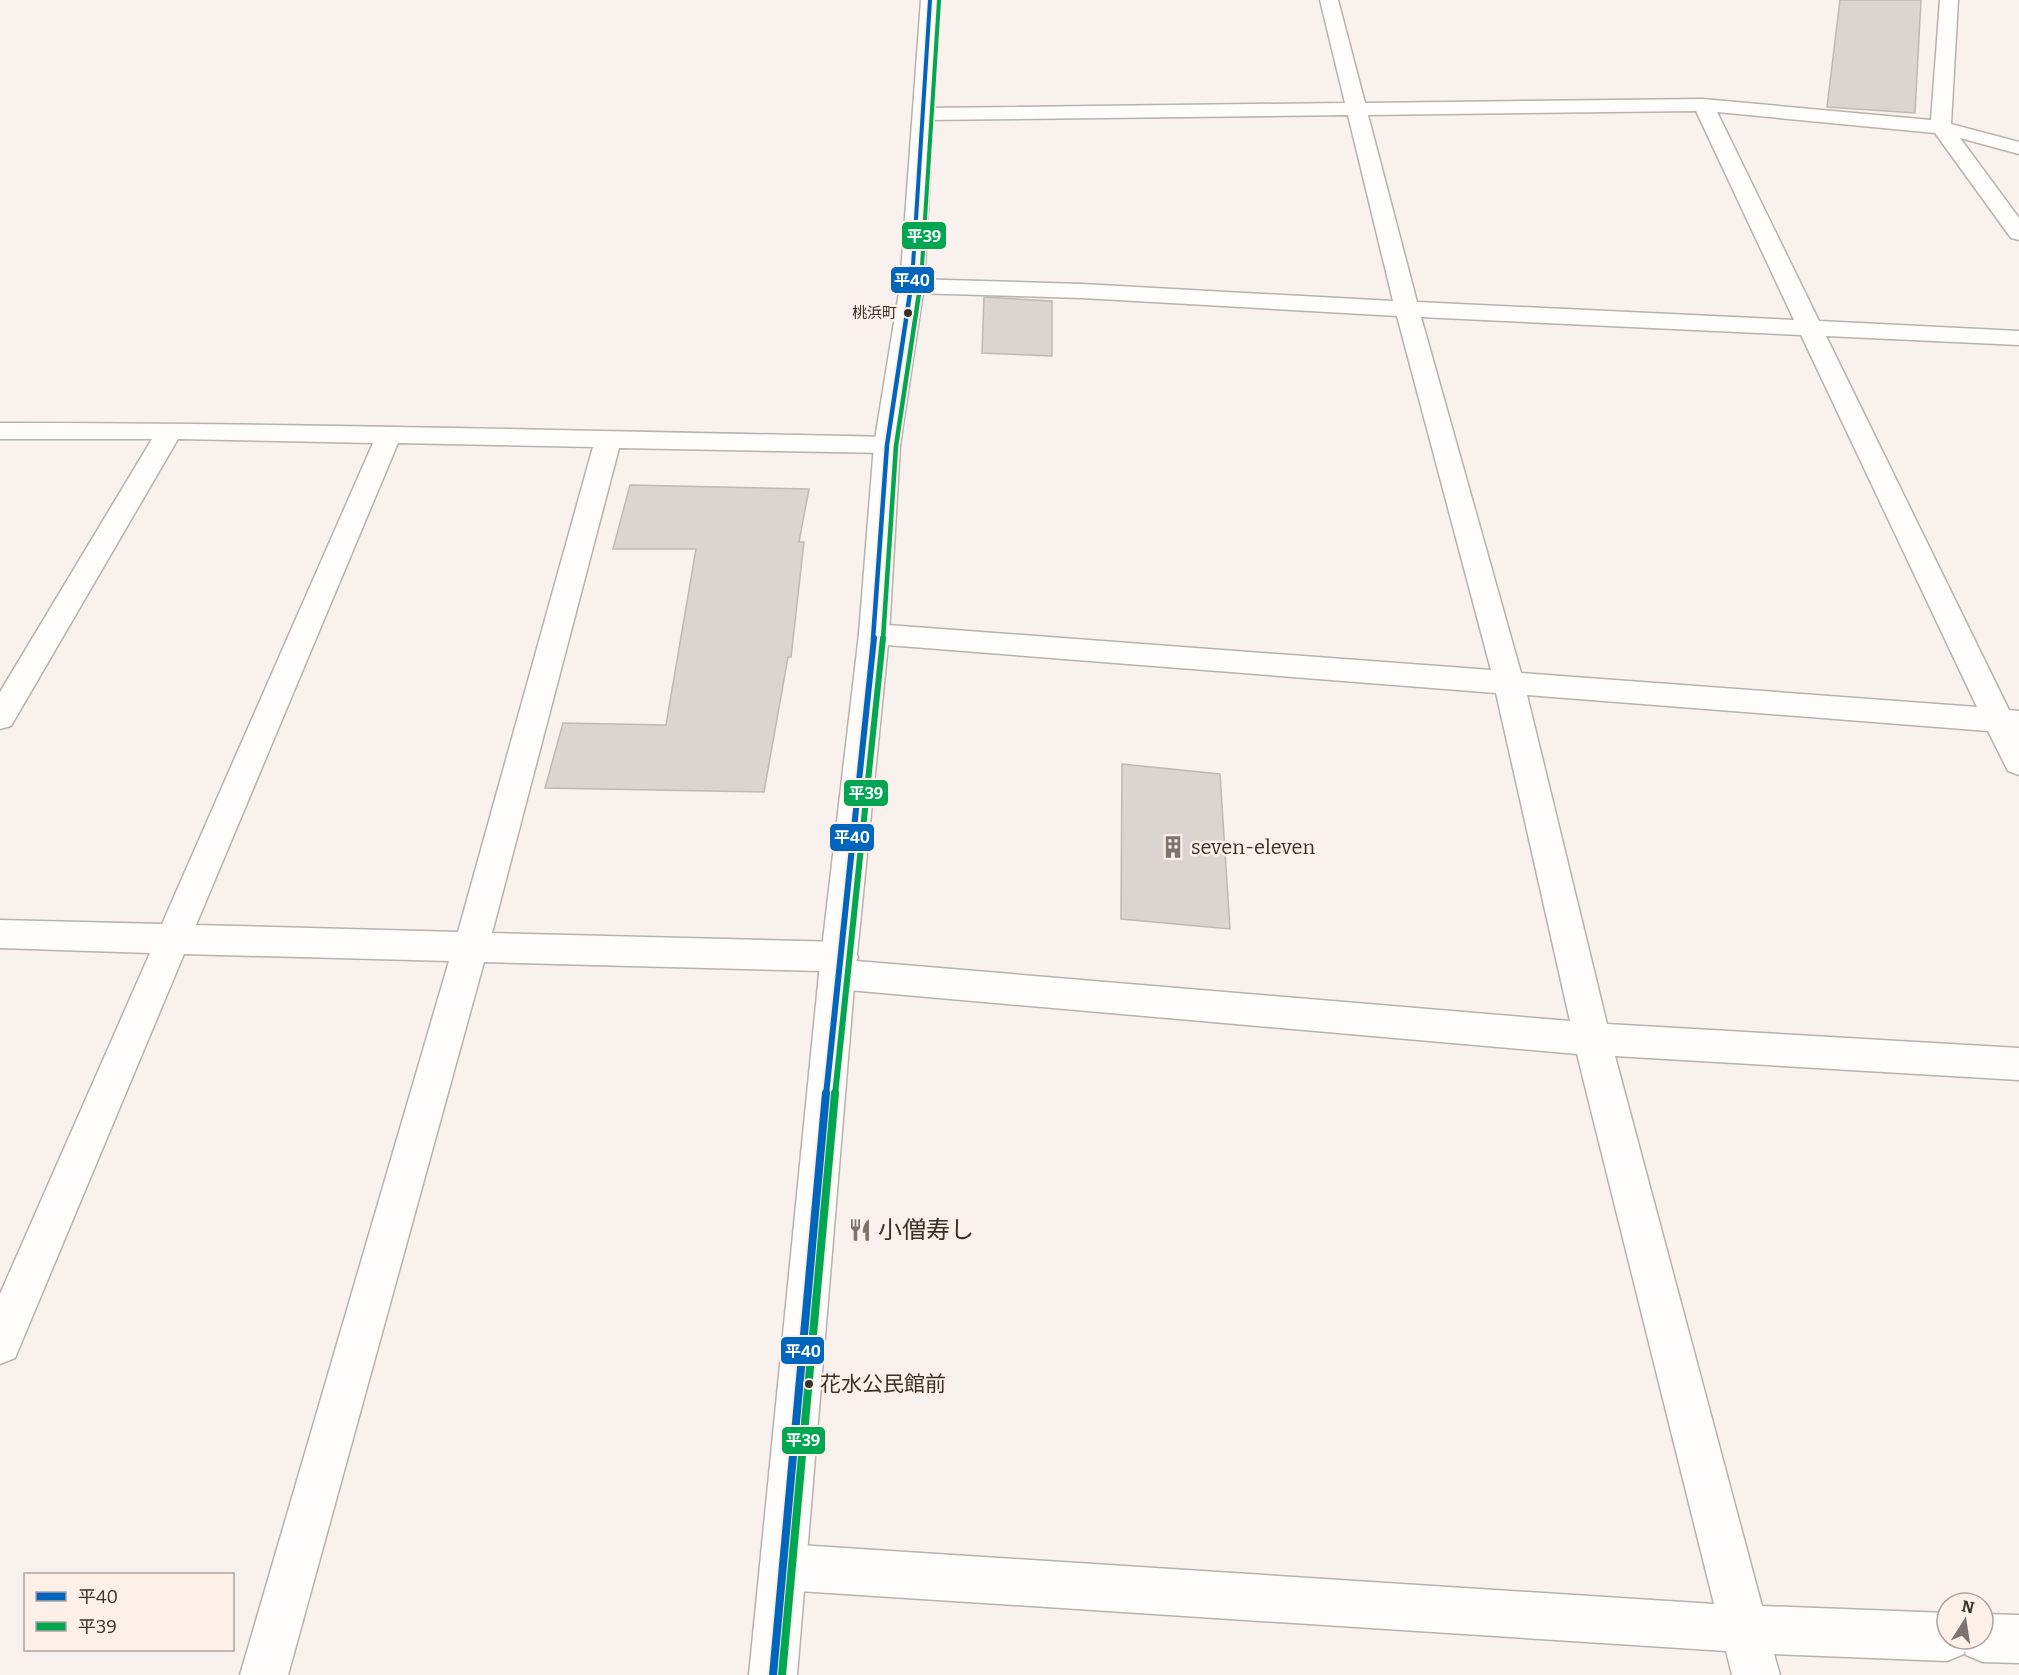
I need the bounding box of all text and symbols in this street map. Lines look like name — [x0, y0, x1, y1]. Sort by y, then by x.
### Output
line badge: 平39 — [901, 221, 947, 250]
text: 平39 — [907, 227, 941, 246]
line badge: 平40 — [890, 266, 935, 294]
text: 平40 — [894, 271, 930, 290]
place label: 桃浜町 — [852, 304, 897, 322]
marker: 桃浜町 — [902, 307, 914, 319]
line badge: 平39 — [843, 779, 889, 807]
text: 平39 — [849, 784, 883, 803]
line badge: 平40 — [829, 823, 875, 852]
text: 平40 — [834, 828, 870, 847]
building icon: seven-eleven — [1160, 834, 1186, 860]
place label: seven-eleven — [1191, 835, 1315, 859]
place label: 小僧寿し — [878, 1216, 974, 1244]
restaurant icon: 小僧寿し — [847, 1217, 873, 1243]
line badge: 平40 — [780, 1336, 825, 1365]
text: 平40 — [785, 1342, 821, 1361]
place label: 花水公民館前 — [820, 1371, 946, 1397]
marker: 花水公民館前 — [803, 1378, 815, 1390]
line badge: 平39 — [781, 1426, 826, 1455]
text: 平39 — [786, 1431, 820, 1450]
legend — [24, 1573, 234, 1651]
text: 平40 — [78, 1586, 118, 1608]
north arrow — [1935, 1591, 1995, 1651]
text: N — [1960, 1596, 1976, 1617]
text: 平39 — [78, 1616, 117, 1638]

